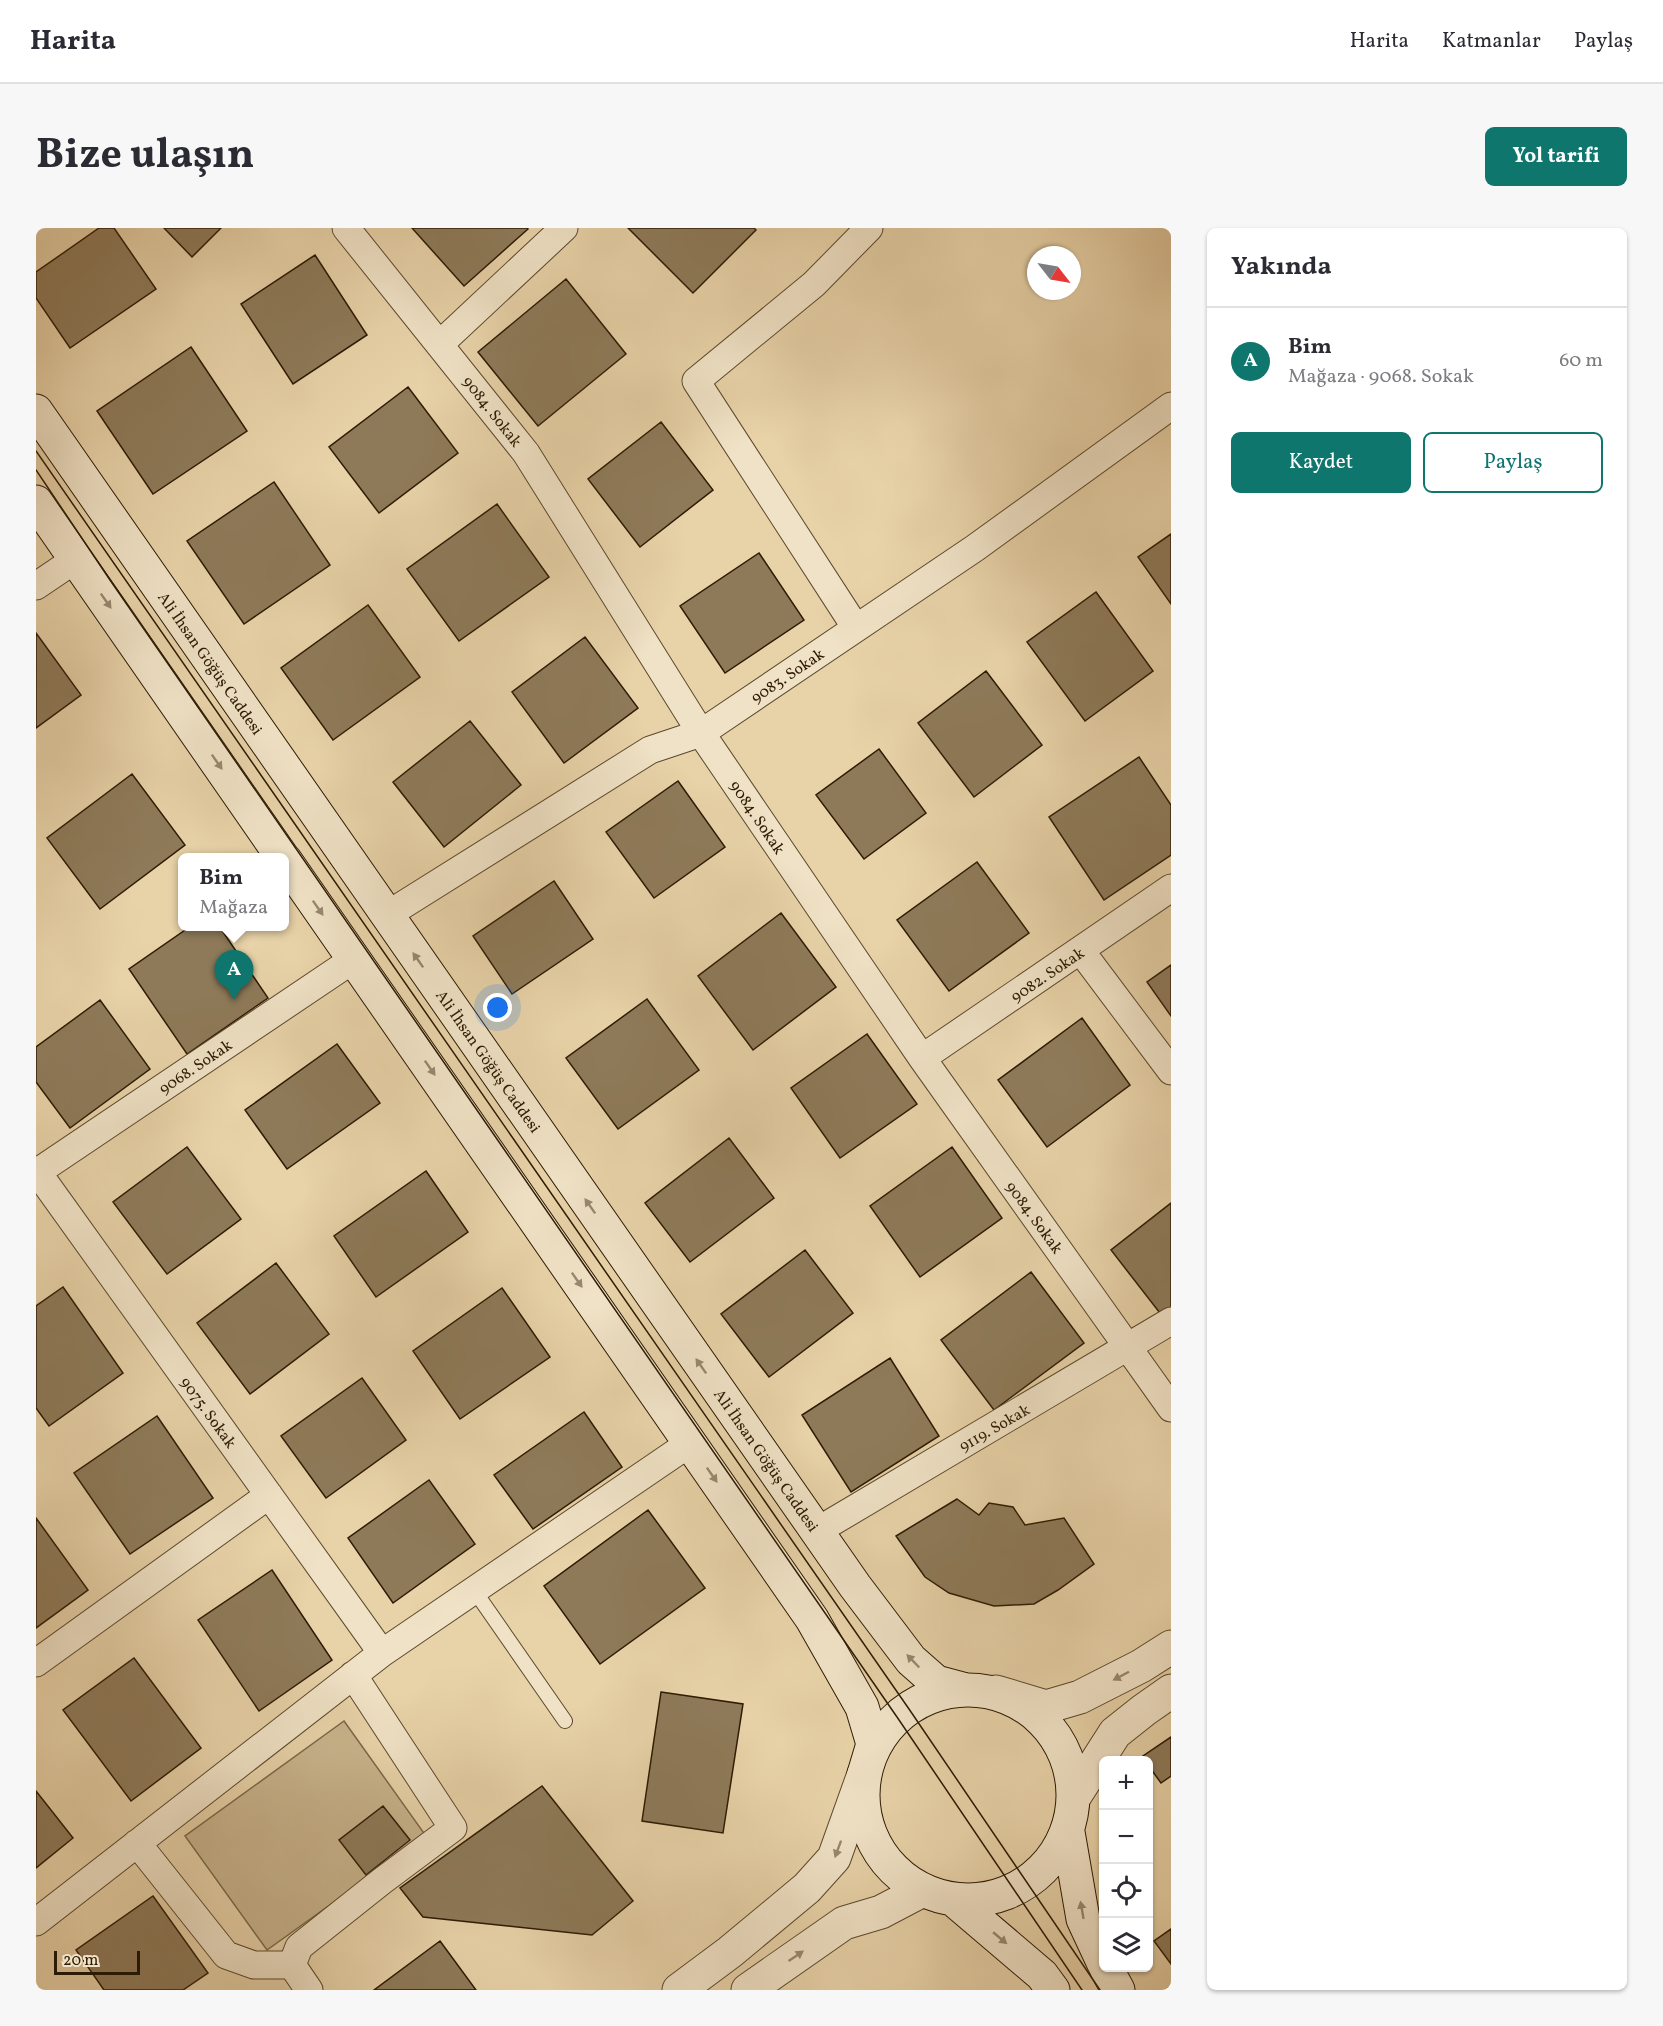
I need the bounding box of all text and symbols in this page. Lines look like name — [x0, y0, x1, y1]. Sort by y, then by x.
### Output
text: Harita — [30, 22, 116, 61]
text: Harita — [1350, 27, 1409, 56]
text: Katmanlar — [1442, 27, 1541, 56]
text: Paylaş — [1574, 27, 1633, 56]
text: Bize ulaşın — [36, 127, 255, 186]
button: Yol tarifi — [1485, 127, 1627, 186]
north arrow — [1027, 246, 1081, 300]
text: Yakında — [1231, 249, 1332, 285]
text: Bim — [1288, 332, 1332, 363]
text: A — [1243, 347, 1258, 375]
text: 60 m — [1559, 347, 1603, 375]
text: Mağaza · 9068. Sokak — [1288, 363, 1474, 391]
street label: 9084. Sokak — [457, 372, 526, 453]
button: Kaydet — [1231, 432, 1411, 493]
button: Paylaş — [1423, 432, 1603, 493]
street label: Ali İhsan Göğüş Caddesi — [152, 588, 267, 740]
one-way arrow — [100, 593, 112, 609]
street label: 9083. Sokak — [747, 644, 829, 709]
one-way arrow — [211, 753, 223, 769]
street label: 9084. Sokak — [723, 777, 789, 860]
popup — [178, 853, 289, 931]
text: Bim — [199, 863, 243, 894]
text: Mağaza — [199, 894, 268, 922]
one-way arrow — [312, 900, 324, 916]
street label: 9082. Sokak — [1007, 943, 1090, 1008]
pin: A — [214, 950, 254, 1000]
one-way arrow — [412, 952, 424, 968]
street label: Ali İhsan Göğüş Caddesi — [430, 986, 545, 1138]
your location — [483, 993, 512, 1022]
street label: 9068. Sokak — [155, 1035, 237, 1100]
one-way arrow — [424, 1060, 436, 1076]
street label: 9084. Sokak — [999, 1177, 1067, 1259]
one-way arrow — [585, 1198, 596, 1214]
one-way arrow — [571, 1272, 583, 1288]
one-way arrow — [696, 1358, 707, 1374]
street label: 9075. Sokak — [174, 1373, 241, 1454]
street label: Ali İhsan Göğüş Caddesi — [708, 1385, 823, 1537]
street label: 9119. Sokak — [955, 1399, 1035, 1458]
one-way arrow — [706, 1467, 717, 1483]
one-way arrow — [906, 1653, 920, 1668]
one-way arrow — [1112, 1671, 1129, 1681]
map controls — [1099, 1756, 1153, 1972]
button: + — [1099, 1756, 1153, 1810]
button: − — [1099, 1810, 1153, 1864]
one-way arrow — [832, 1840, 842, 1858]
button: locate — [1099, 1864, 1153, 1918]
one-way arrow — [1077, 1900, 1086, 1919]
button: layers — [1099, 1918, 1153, 1972]
one-way arrow — [992, 1932, 1008, 1945]
scale bar — [54, 1948, 140, 1976]
text: 20 m — [63, 1950, 98, 1972]
one-way arrow — [788, 1951, 804, 1962]

